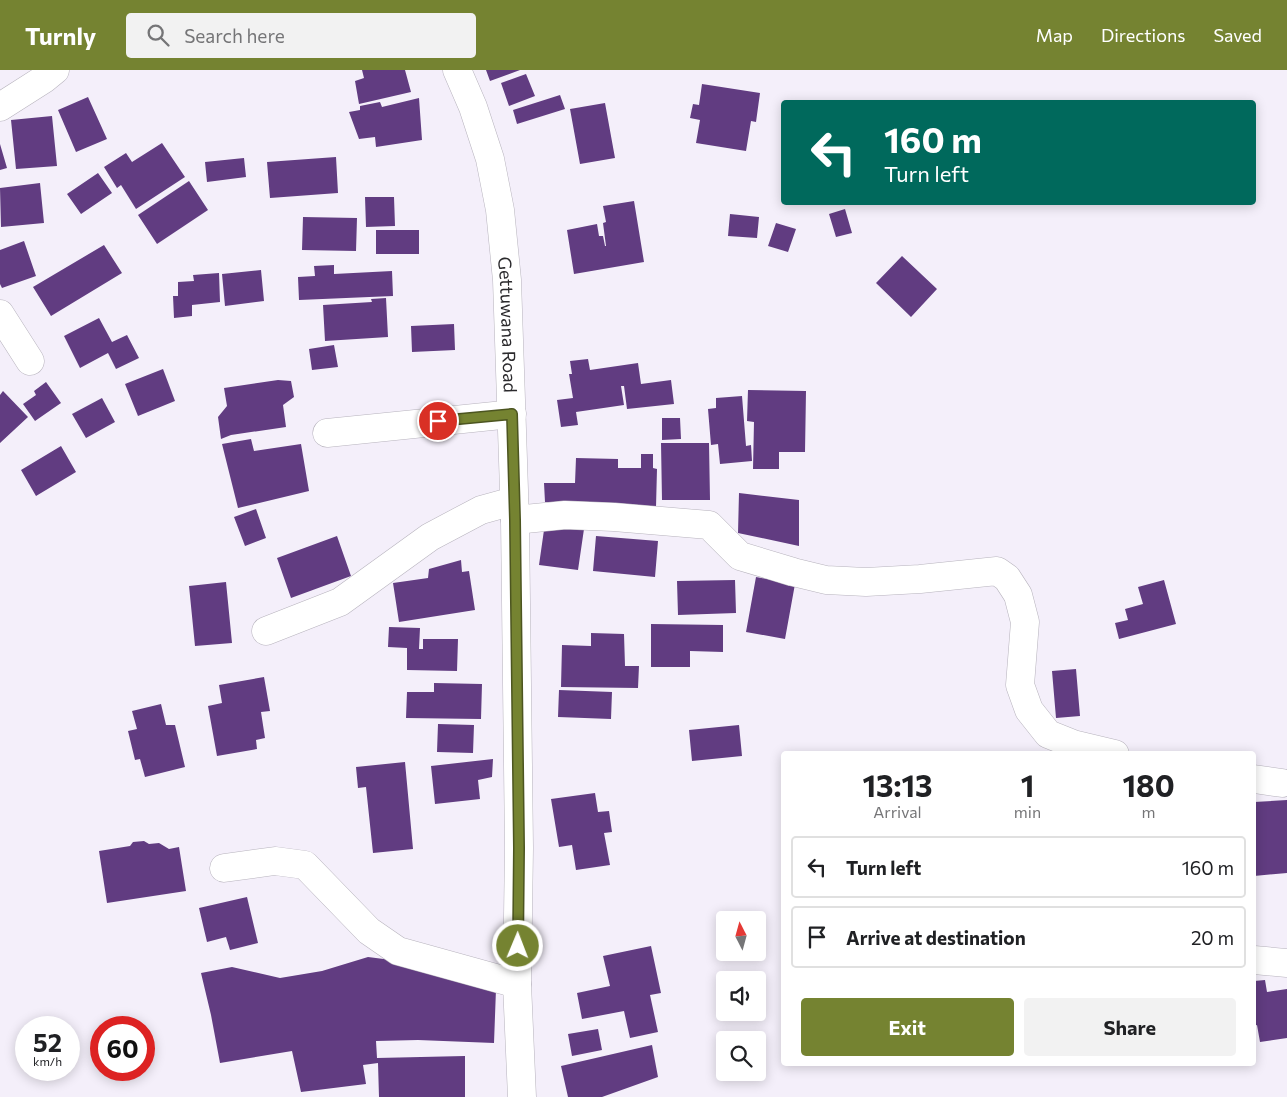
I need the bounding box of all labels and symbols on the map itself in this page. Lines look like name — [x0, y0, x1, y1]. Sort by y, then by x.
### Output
street label: Gettuwana Road — [494, 256, 522, 393]
pin — [417, 400, 459, 442]
north arrow — [716, 911, 766, 961]
position arrow — [491, 919, 543, 971]
speed limit sign: 60 — [90, 1016, 155, 1081]

